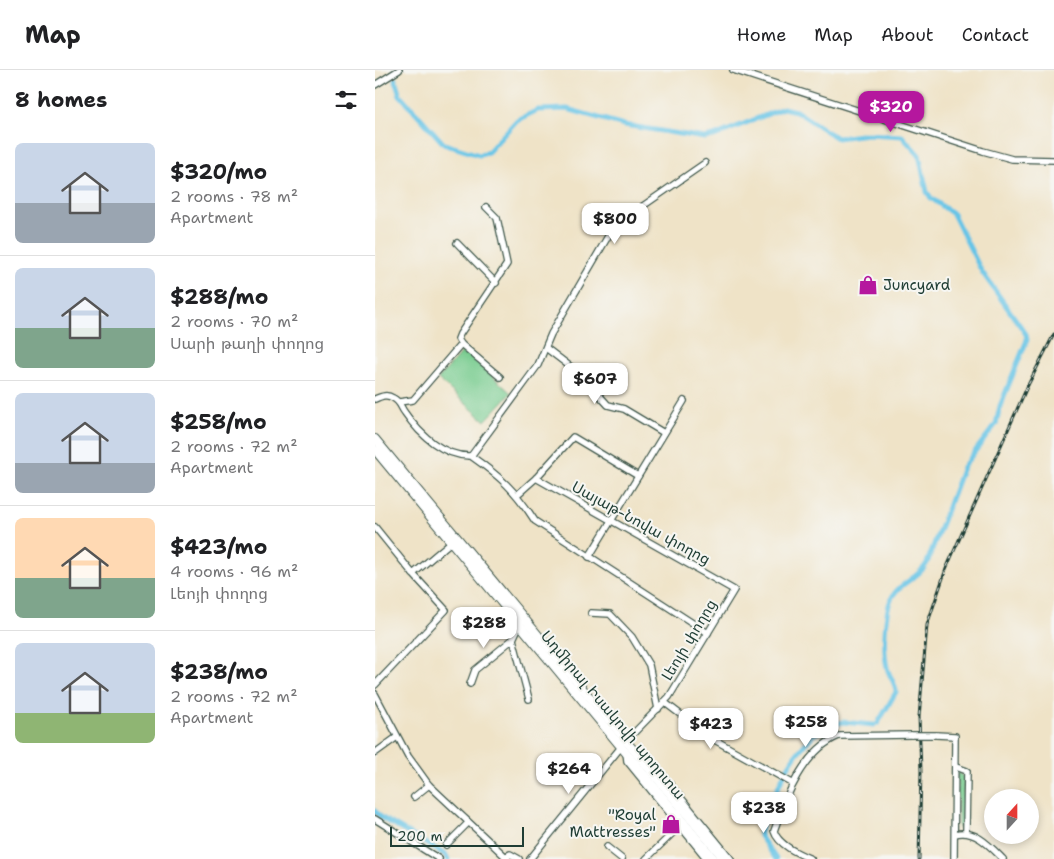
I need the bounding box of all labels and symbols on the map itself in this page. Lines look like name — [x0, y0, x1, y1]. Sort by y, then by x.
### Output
pin: $320 — [861, 90, 921, 133]
pin: $800 — [585, 202, 645, 245]
shop icon: Juncyard — [857, 274, 879, 296]
place label: Juncyard — [883, 275, 951, 295]
pin: $607 — [565, 362, 625, 405]
street label: Սայաթ-Նովա փողոց — [568, 477, 714, 569]
street label: Լեոյի փողոց — [657, 596, 721, 684]
pin: $288 — [454, 606, 514, 649]
street label: Ադմիրալ Իսակովի պողոտա — [536, 626, 690, 804]
pin: $258 — [776, 706, 836, 748]
pin: $423 — [681, 708, 741, 750]
pin: $264 — [539, 752, 599, 795]
north arrow — [984, 789, 1039, 844]
pin: $238 — [734, 792, 794, 834]
place label: "Royal Mattresses" — [570, 805, 656, 842]
shop icon: "Royal Mattresses" — [660, 813, 682, 835]
scale bar — [390, 824, 524, 847]

